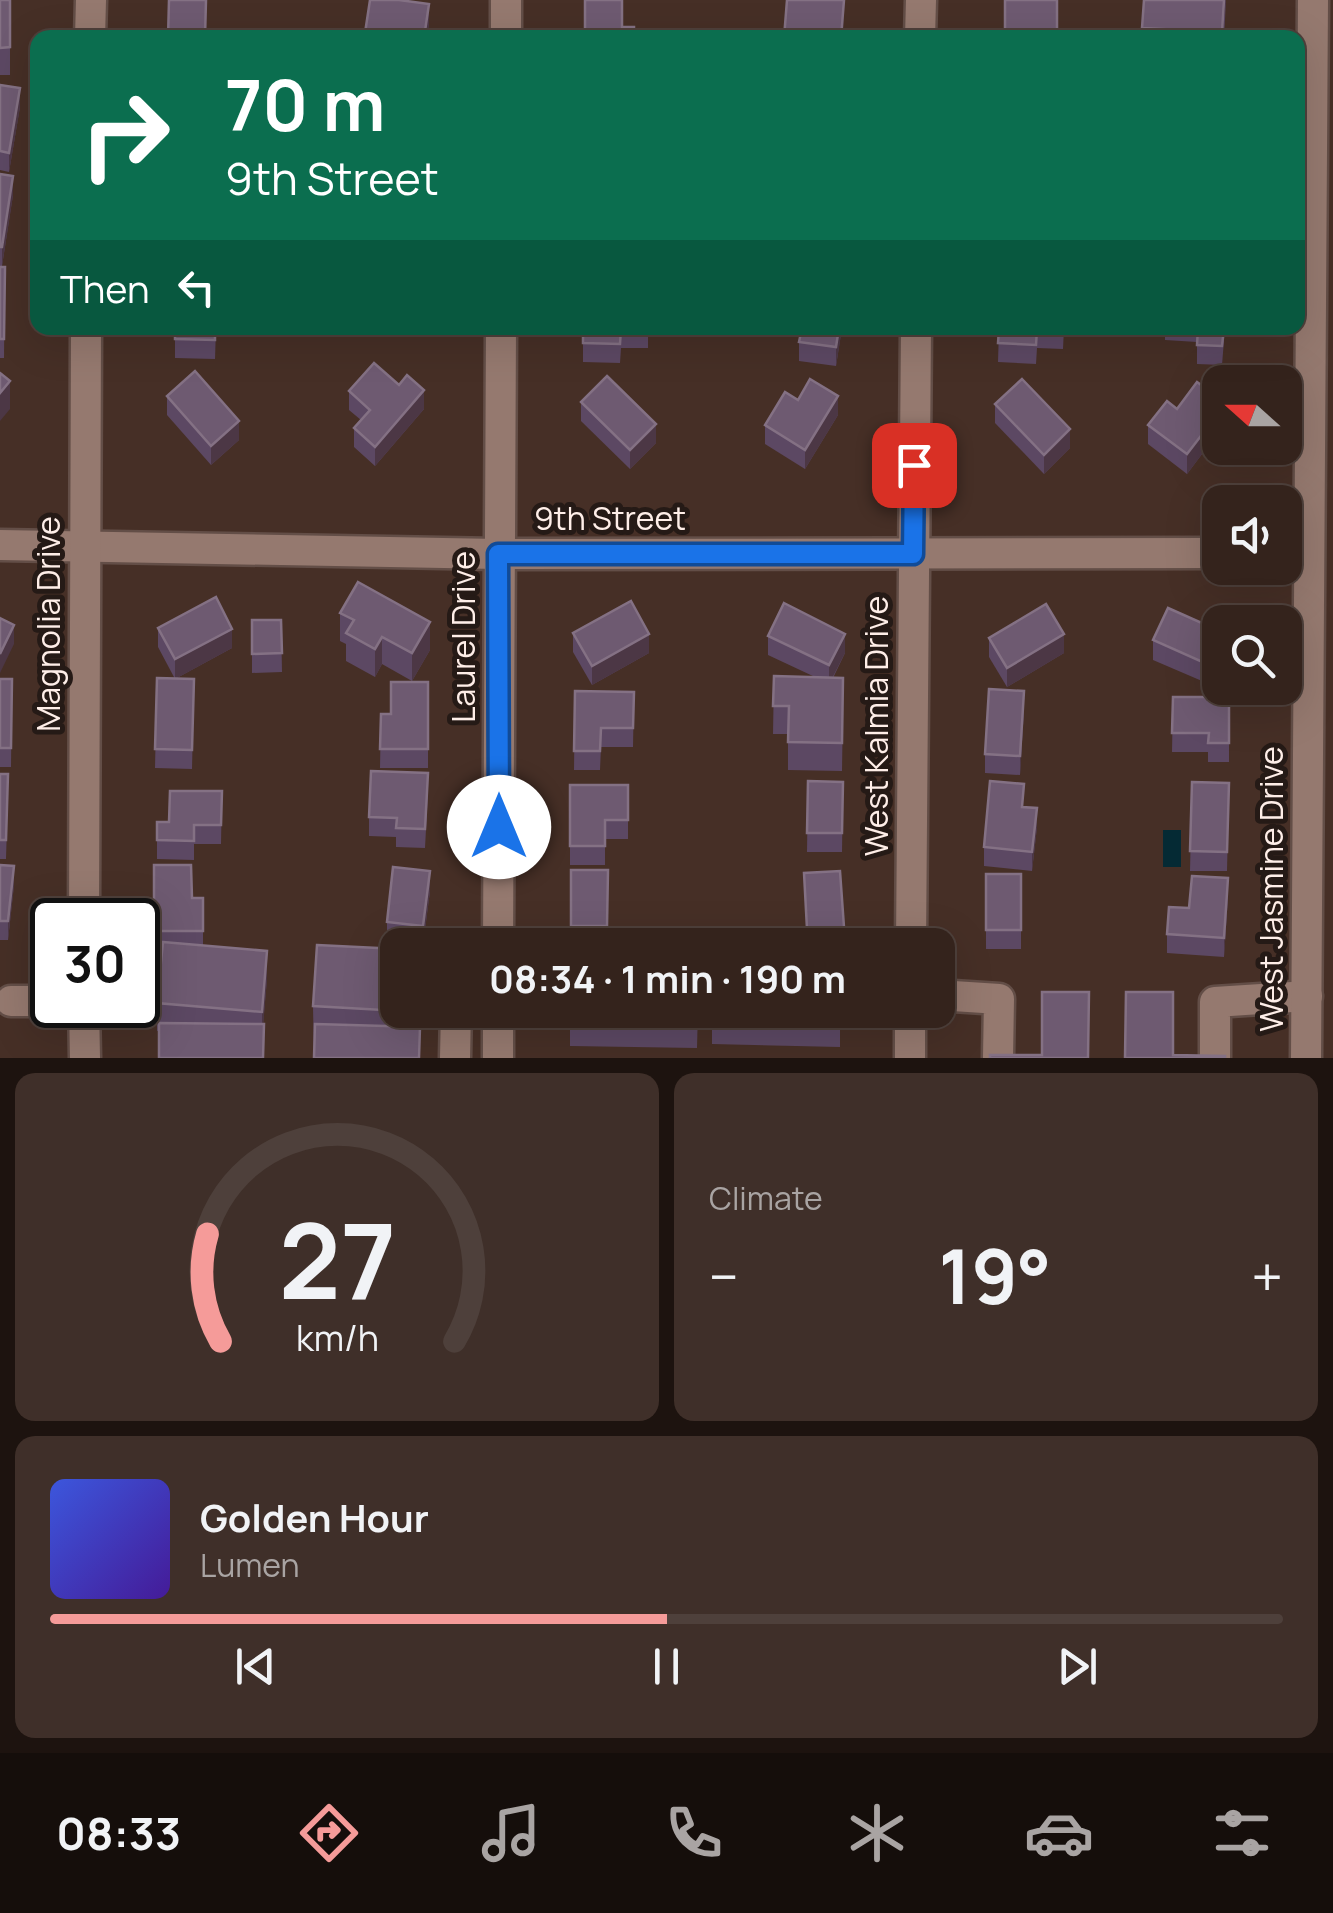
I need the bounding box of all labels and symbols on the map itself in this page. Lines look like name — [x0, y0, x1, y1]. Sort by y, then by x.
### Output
north arrow — [1202, 365, 1302, 465]
pin — [872, 423, 957, 508]
street label: 9th Street — [534, 496, 686, 540]
street label: Magnolia Drive — [26, 516, 70, 732]
street label: Laurel Drive — [441, 551, 485, 723]
street label: West Kalmia Drive — [854, 596, 898, 856]
street label: West Jasmine Drive — [1249, 746, 1293, 1032]
position arrow — [447, 775, 551, 879]
speed limit sign: 30 — [30, 898, 160, 1028]

